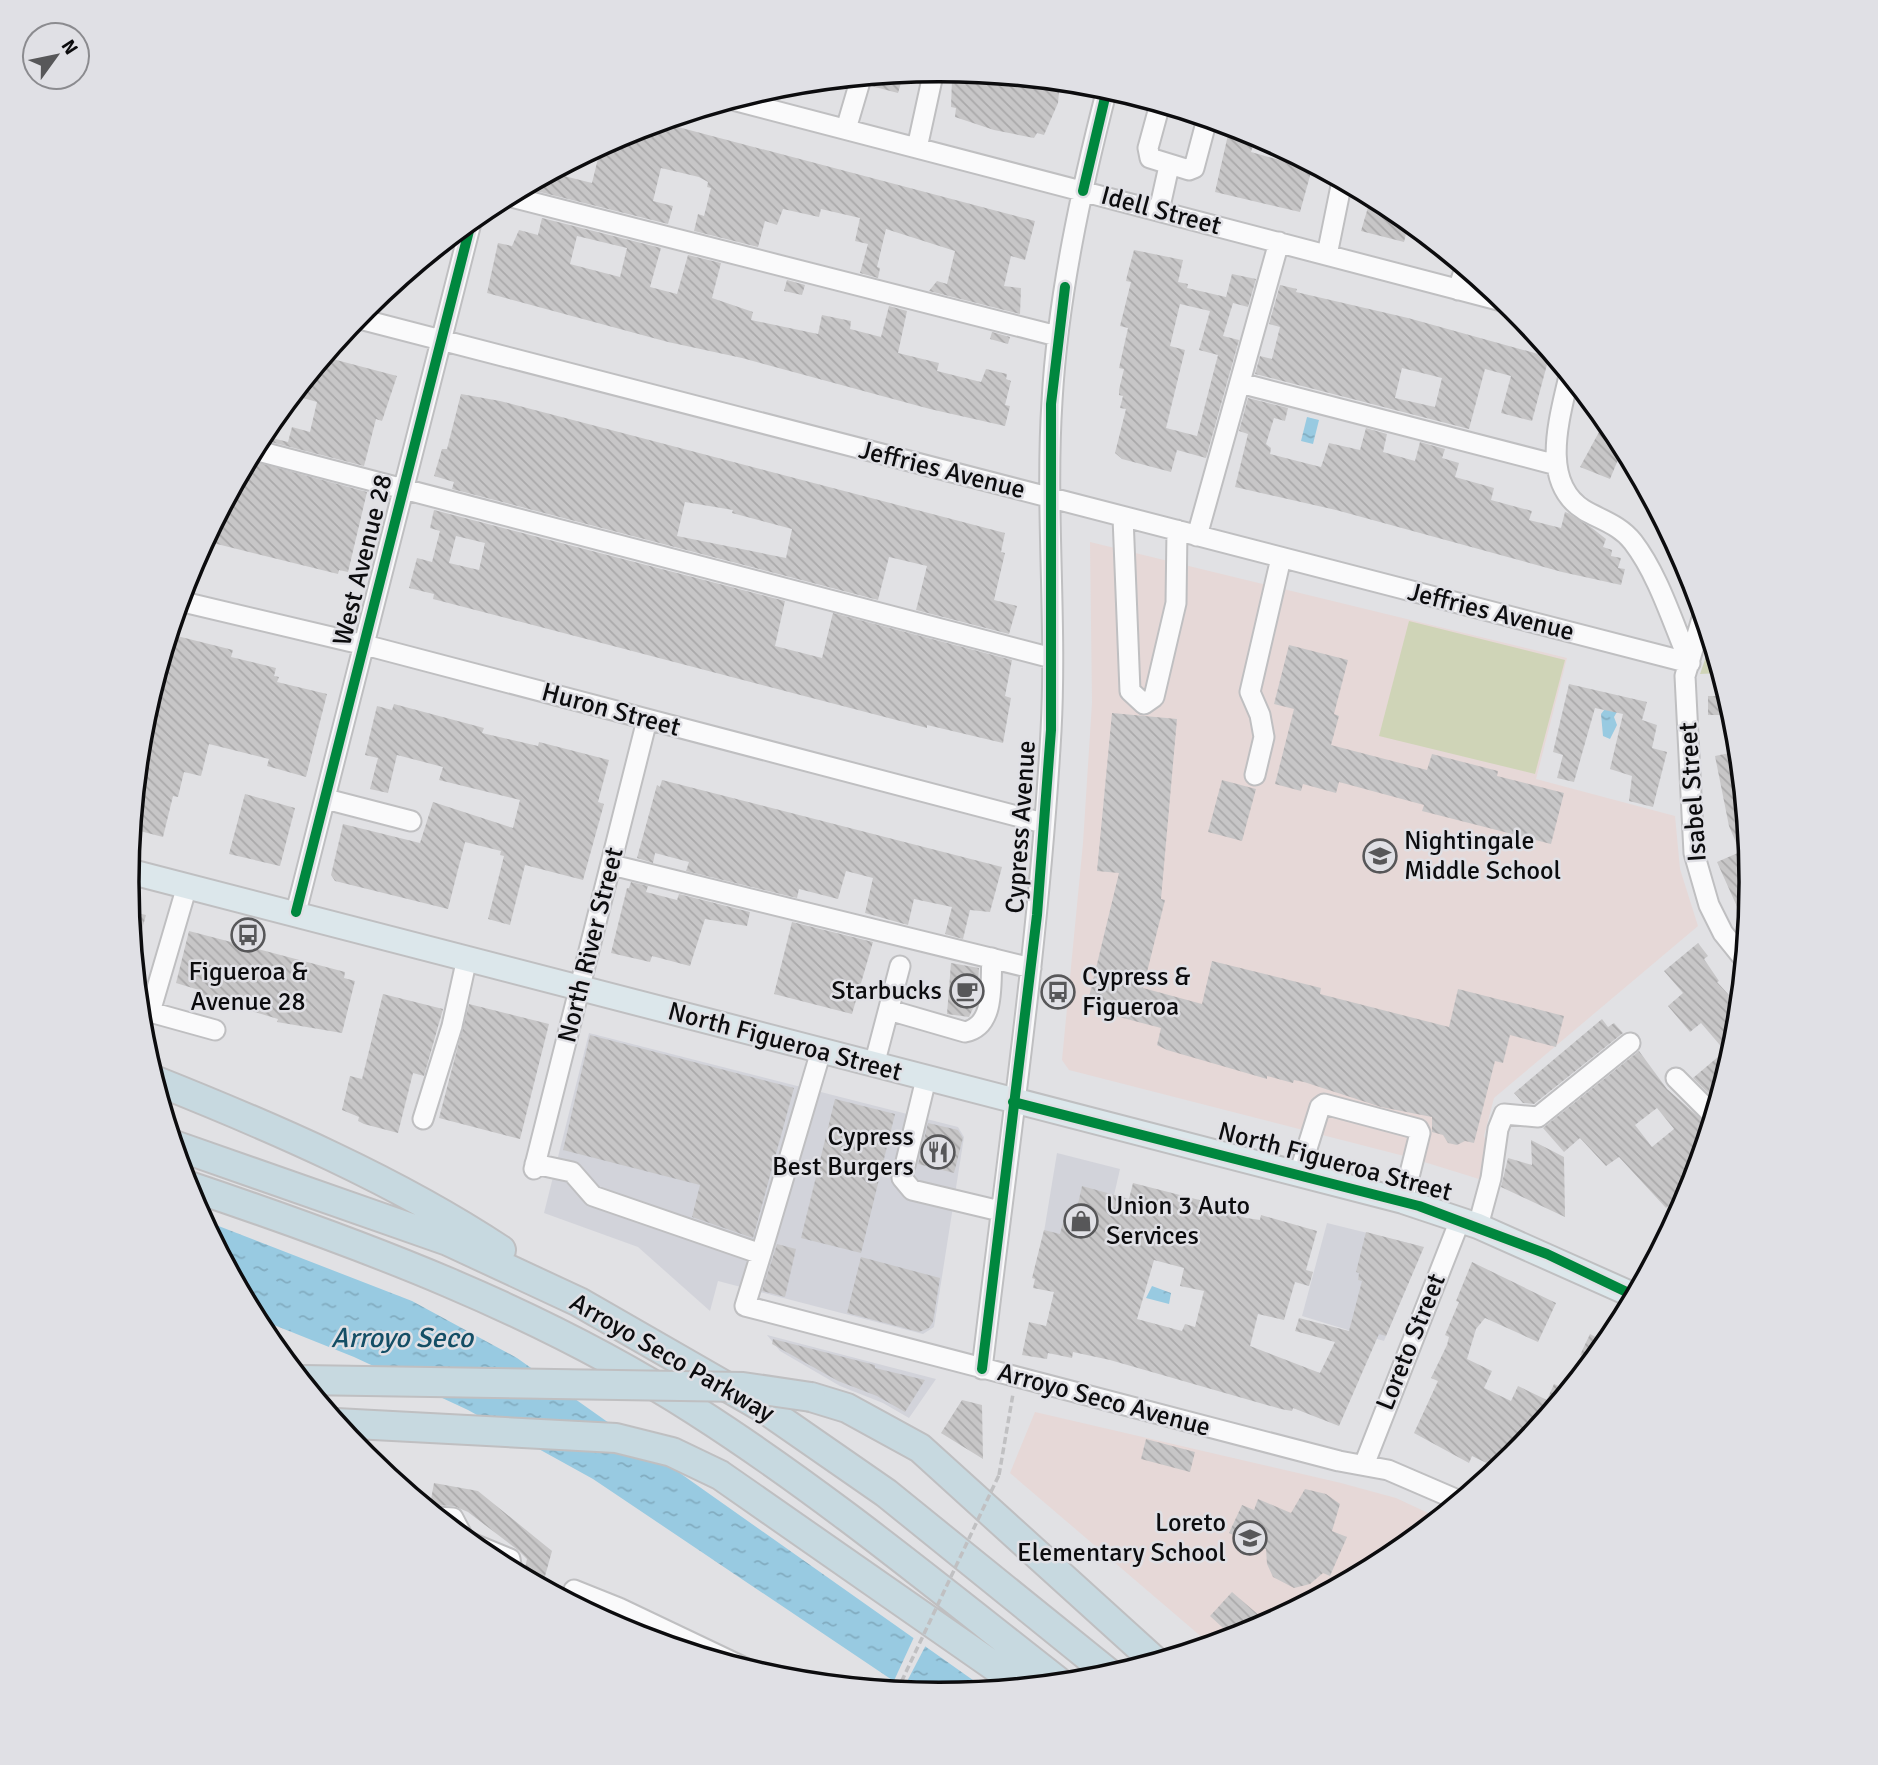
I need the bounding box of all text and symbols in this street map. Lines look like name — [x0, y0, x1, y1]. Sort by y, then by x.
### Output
north arrow — [21, 21, 91, 91]
text: N — [56, 35, 83, 59]
street label: Idell Street — [1098, 180, 1224, 242]
street label: Jeffries Avenue — [856, 434, 1028, 506]
street label: West Avenue 28 — [326, 471, 400, 649]
street label: Jeffries Avenue — [1405, 576, 1577, 648]
street label: Huron Street — [538, 676, 684, 744]
street label: Isabel Street — [1672, 721, 1714, 863]
street label: Cypress Avenue — [999, 739, 1043, 915]
place label: Nightingale Middle School — [1404, 825, 1561, 887]
school or university icon: Nightingale Middle School — [1361, 837, 1399, 875]
street label: North River Street — [551, 844, 631, 1046]
bus stop icon: Figueroa & Avenue 28 — [229, 916, 267, 954]
place label: Figueroa & Avenue 28 — [188, 956, 308, 1018]
place label: Cypress & Figueroa — [1082, 961, 1190, 1023]
cafe icon: Starbucks — [948, 972, 986, 1010]
bus stop icon: Cypress & Figueroa — [1039, 973, 1077, 1011]
place label: Starbucks — [831, 975, 942, 1007]
street label: North Figueroa Street — [664, 995, 906, 1089]
street label: North Figueroa Street — [1214, 1115, 1456, 1209]
place label: Cypress Best Burgers — [772, 1121, 914, 1183]
restaurant icon: Cypress Best Burgers — [919, 1133, 957, 1171]
place label: Union 3 Auto Services — [1106, 1190, 1250, 1252]
shop icon: Union 3 Auto Services — [1062, 1202, 1100, 1240]
street label: Loreto Street — [1369, 1269, 1453, 1415]
street label: Arroyo Seco Parkway — [564, 1286, 780, 1430]
water label: Arroyo Seco — [331, 1321, 474, 1355]
street label: Arroyo Seco Avenue — [994, 1356, 1214, 1444]
place label: Loreto Elementary School — [1017, 1507, 1226, 1569]
school or university icon: Loreto Elementary School — [1231, 1519, 1269, 1557]

